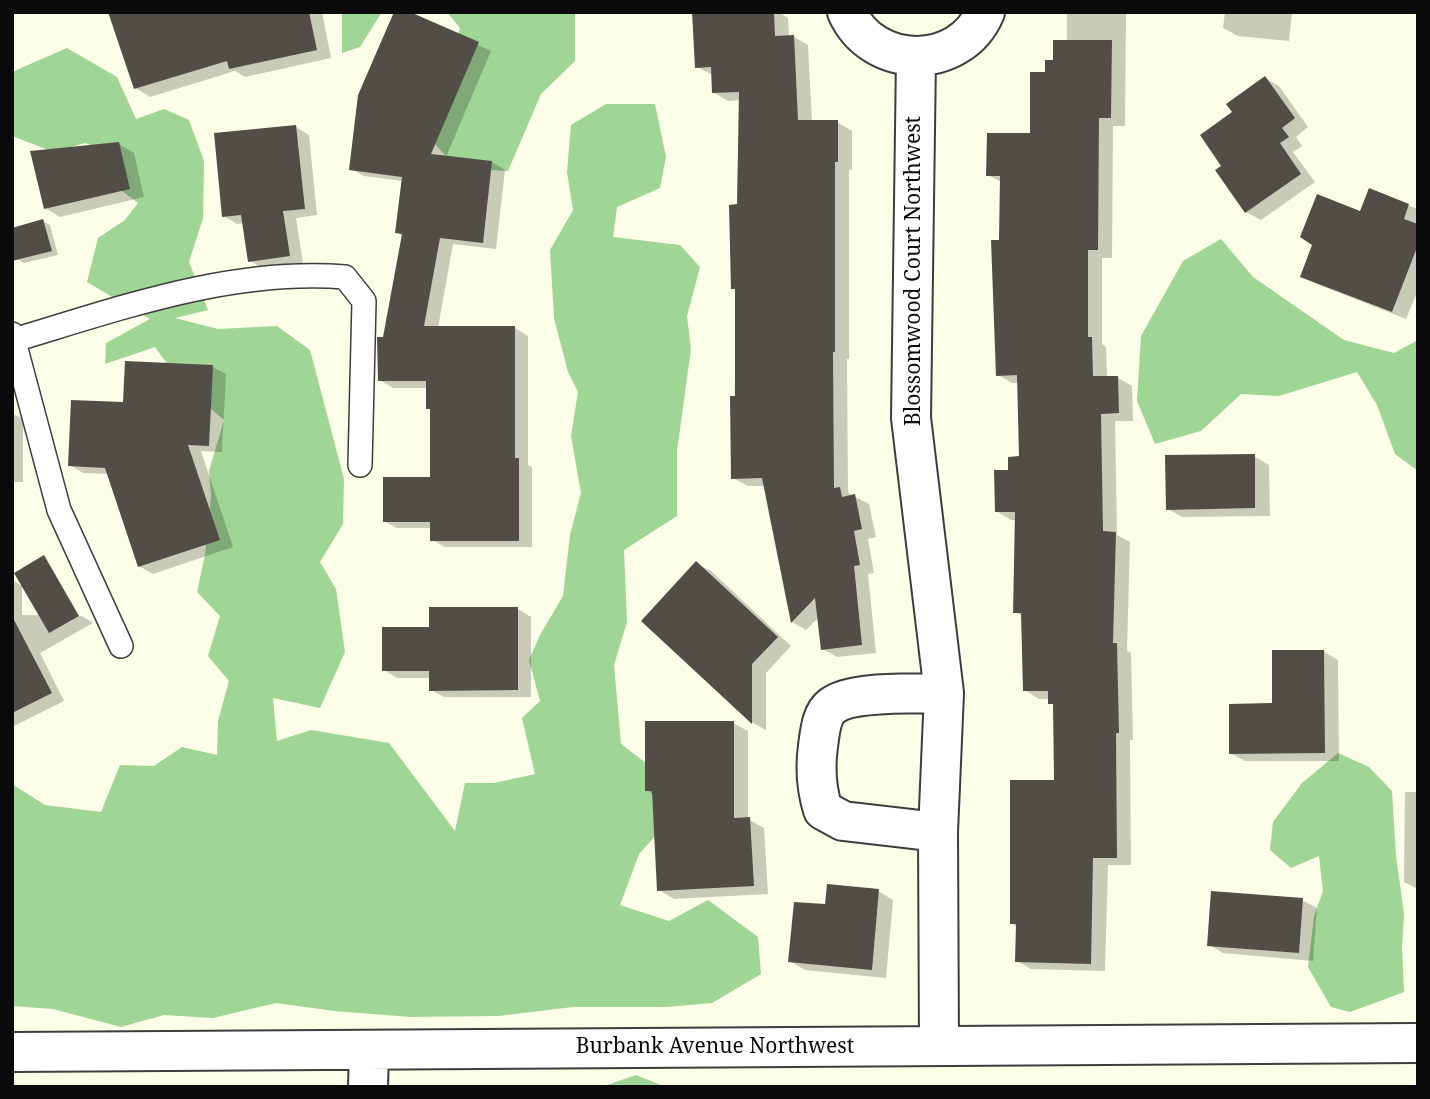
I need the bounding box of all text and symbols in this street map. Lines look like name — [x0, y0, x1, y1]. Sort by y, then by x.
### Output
street label: Blossomwood Court Northwest — [901, 116, 927, 426]
street label: Burbank Avenue Northwest — [576, 1034, 854, 1060]

